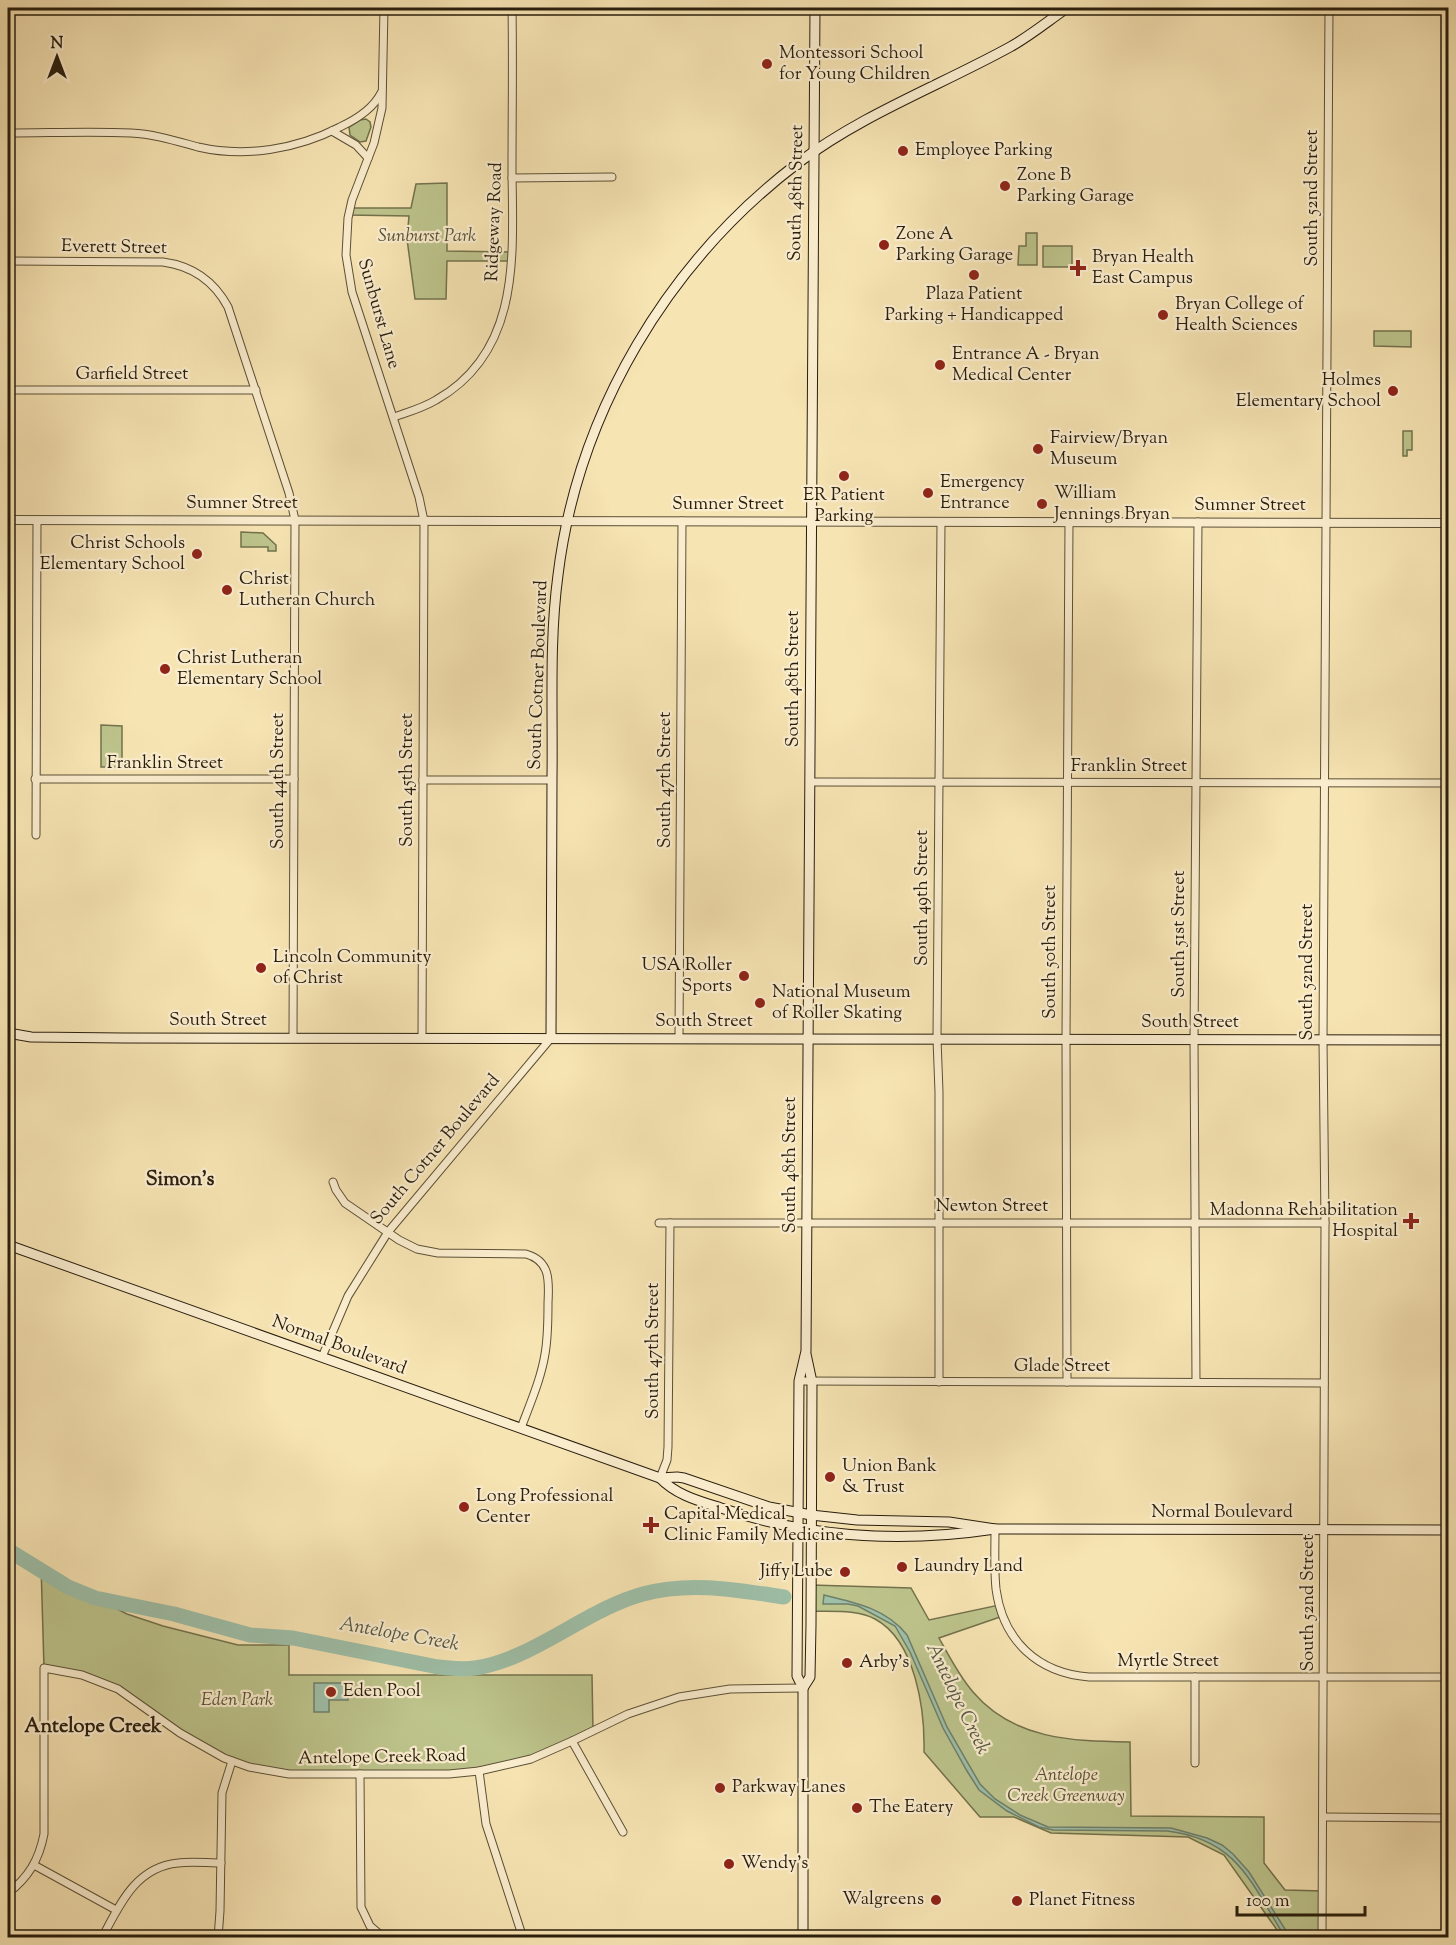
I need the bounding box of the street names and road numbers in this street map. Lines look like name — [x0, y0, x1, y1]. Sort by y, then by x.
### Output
street label: South 48th Street — [783, 124, 811, 262]
street label: South 52nd Street — [1300, 129, 1326, 267]
street label: Ridgeway Road — [480, 162, 510, 282]
street label: Everett Street — [61, 234, 167, 262]
street label: Sunburst Lane — [350, 256, 406, 372]
street label: Garfield Street — [76, 362, 188, 388]
street label: Sumner Street — [186, 491, 298, 517]
street label: Sumner Street — [672, 492, 784, 518]
street label: Sumner Street — [1194, 493, 1306, 519]
street label: South Cotner Boulevard — [523, 580, 555, 770]
street label: South 48th Street — [781, 611, 807, 747]
street label: South 47th Street — [653, 712, 679, 848]
street label: South 44th Street — [266, 713, 292, 849]
street label: South 45th Street — [395, 713, 421, 847]
street label: Franklin Street — [107, 751, 223, 777]
street label: Franklin Street — [1071, 754, 1187, 780]
street label: South 49th Street — [910, 830, 936, 966]
street label: South 51st Street — [1167, 870, 1193, 998]
street label: South 50th Street — [1038, 885, 1064, 1019]
street label: South 52nd Street — [1295, 903, 1321, 1041]
street label: South Street — [169, 1008, 267, 1034]
street label: South Street — [655, 1009, 753, 1035]
street label: South Street — [1141, 1010, 1239, 1036]
street label: South Cotner Boulevard — [365, 1069, 507, 1231]
street label: South 48th Street — [778, 1097, 804, 1233]
street label: Newton Street — [936, 1194, 1048, 1220]
street label: South 47th Street — [641, 1283, 667, 1419]
street label: Normal Boulevard — [268, 1310, 410, 1382]
street label: Glade Street — [1014, 1354, 1110, 1380]
street label: Normal Boulevard — [1151, 1500, 1293, 1526]
street label: South 52nd Street — [1296, 1534, 1322, 1672]
street label: Myrtle Street — [1117, 1649, 1219, 1675]
street label: Antelope Creek Road — [298, 1744, 466, 1772]

